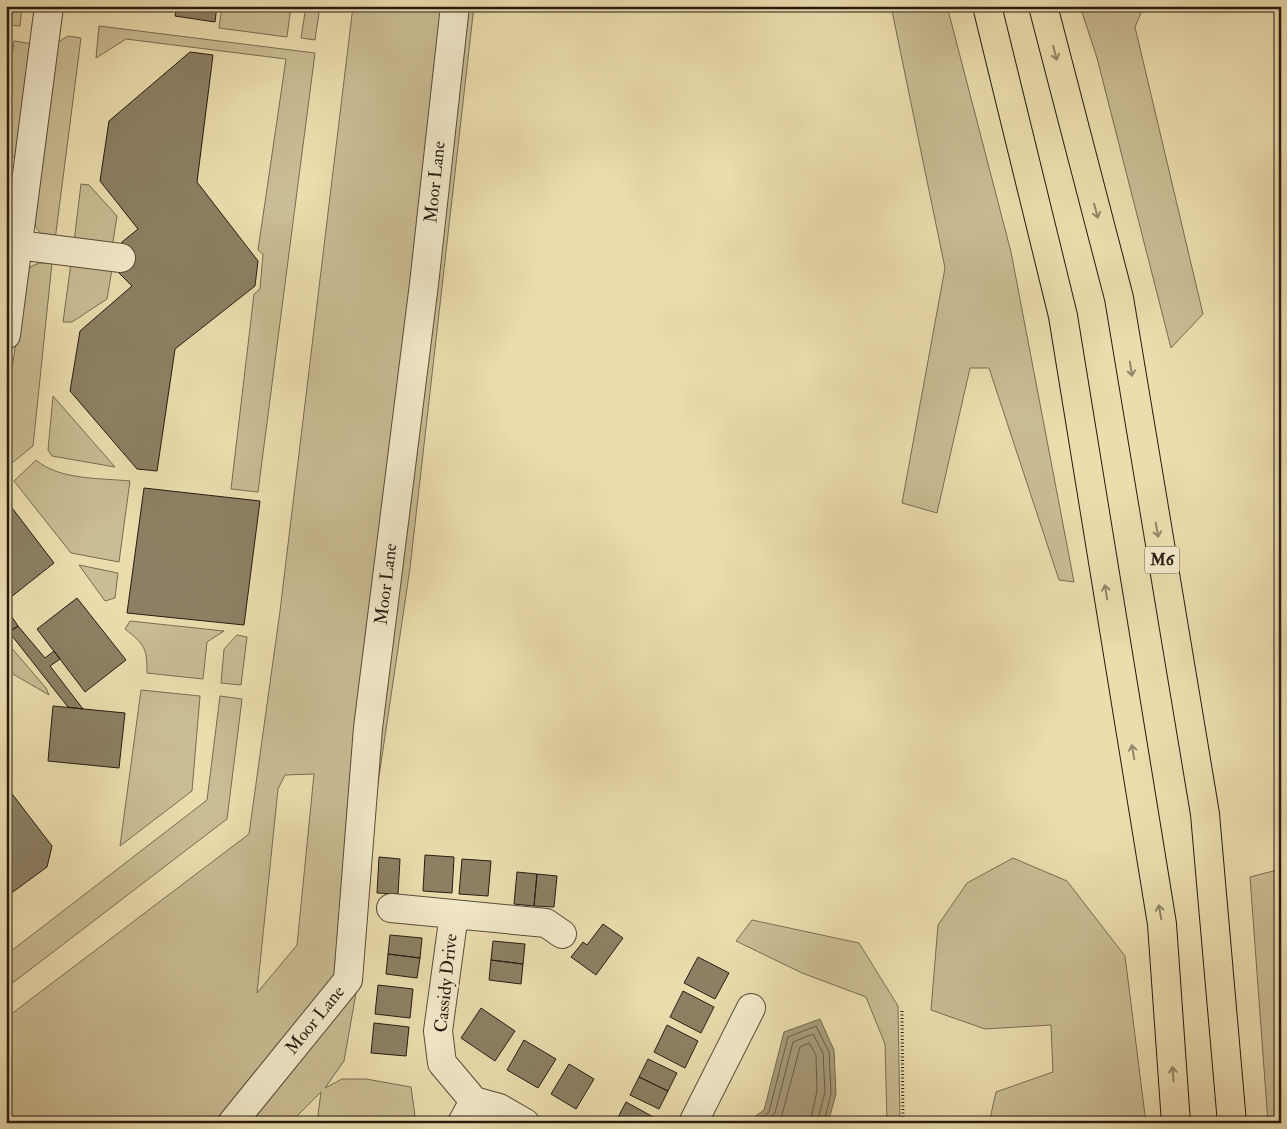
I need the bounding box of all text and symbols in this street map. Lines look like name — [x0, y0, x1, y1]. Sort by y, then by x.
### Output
one-way arrow — [1051, 45, 1060, 61]
street label: Moor Lane — [419, 139, 451, 224]
one-way arrow — [1092, 202, 1101, 218]
one-way arrow — [1126, 361, 1136, 377]
one-way arrow — [1153, 521, 1163, 537]
street label: Moor Lane — [370, 541, 402, 626]
road number: M6 — [1144, 546, 1180, 574]
one-way arrow — [1101, 584, 1111, 600]
one-way arrow — [1128, 744, 1138, 760]
one-way arrow — [1155, 905, 1165, 921]
street label: Cassidy Drive — [429, 932, 463, 1034]
street label: Moor Lane — [280, 980, 350, 1059]
one-way arrow — [1168, 1066, 1177, 1082]

